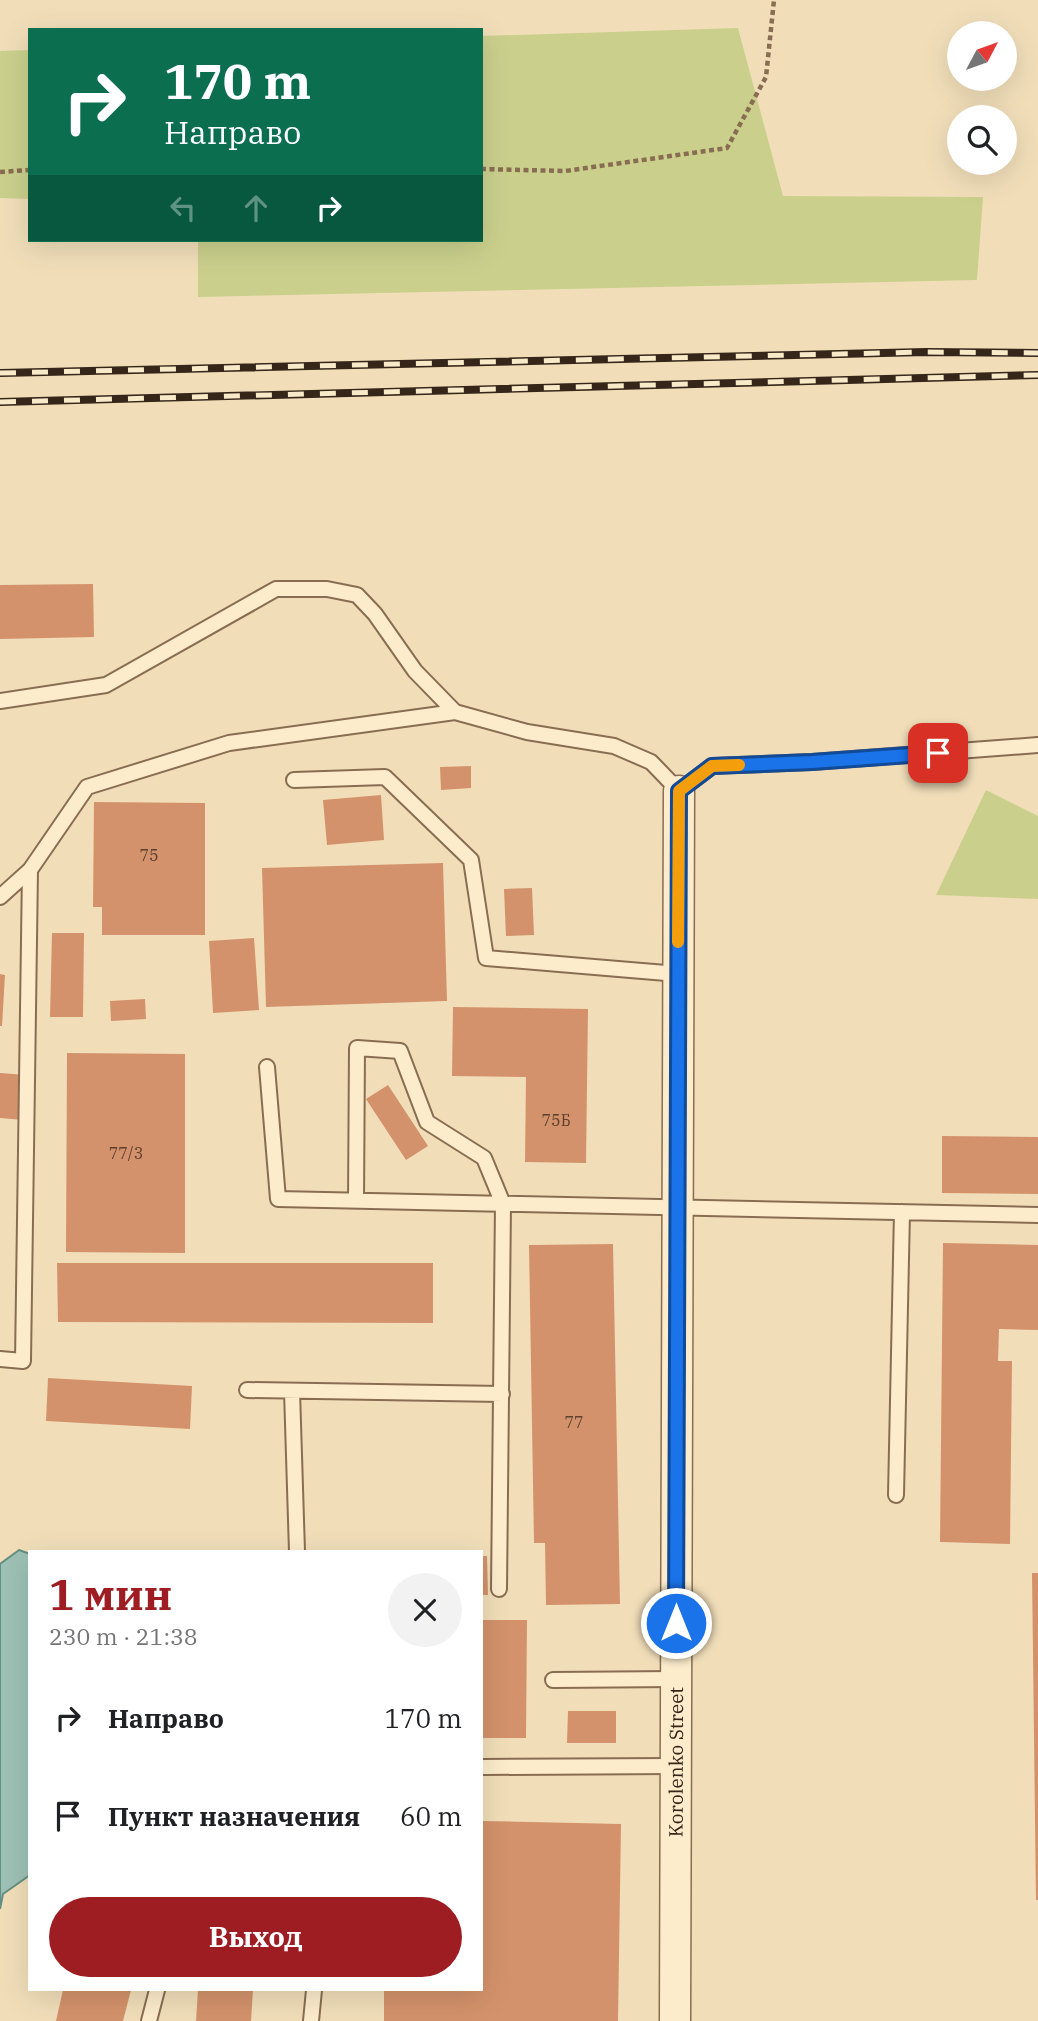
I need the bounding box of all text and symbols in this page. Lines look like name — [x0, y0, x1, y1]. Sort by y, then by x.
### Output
north arrow — [947, 21, 1017, 91]
map controls — [947, 21, 1017, 175]
text: 170 m — [164, 49, 311, 112]
icon: right — [49, 56, 140, 147]
button: search — [947, 105, 1017, 175]
text: Направо — [164, 111, 301, 153]
icon: left — [164, 189, 202, 227]
icon: ahead — [237, 189, 275, 227]
icon: right — [310, 189, 348, 227]
pin — [908, 723, 968, 783]
icon: arrive — [919, 734, 957, 772]
house number: 75 — [139, 845, 159, 865]
house number: 75Б — [541, 1110, 571, 1130]
house number: 77/3 — [109, 1143, 143, 1163]
house number: 77 — [564, 1412, 584, 1432]
text: 1 мин — [49, 1567, 172, 1622]
button: close — [388, 1573, 462, 1647]
position arrow — [639, 1586, 713, 1660]
text: 230 m · 21:38 — [49, 1621, 198, 1651]
street label: Korolenko Street — [664, 1687, 688, 1837]
icon: right — [49, 1699, 87, 1737]
text: Направо — [108, 1701, 224, 1735]
text: 170 m — [384, 1701, 462, 1735]
icon: arrive — [49, 1797, 87, 1835]
text: Пункт назначения — [108, 1799, 360, 1833]
text: 60 m — [400, 1799, 462, 1833]
button: Выход — [49, 1897, 462, 1977]

